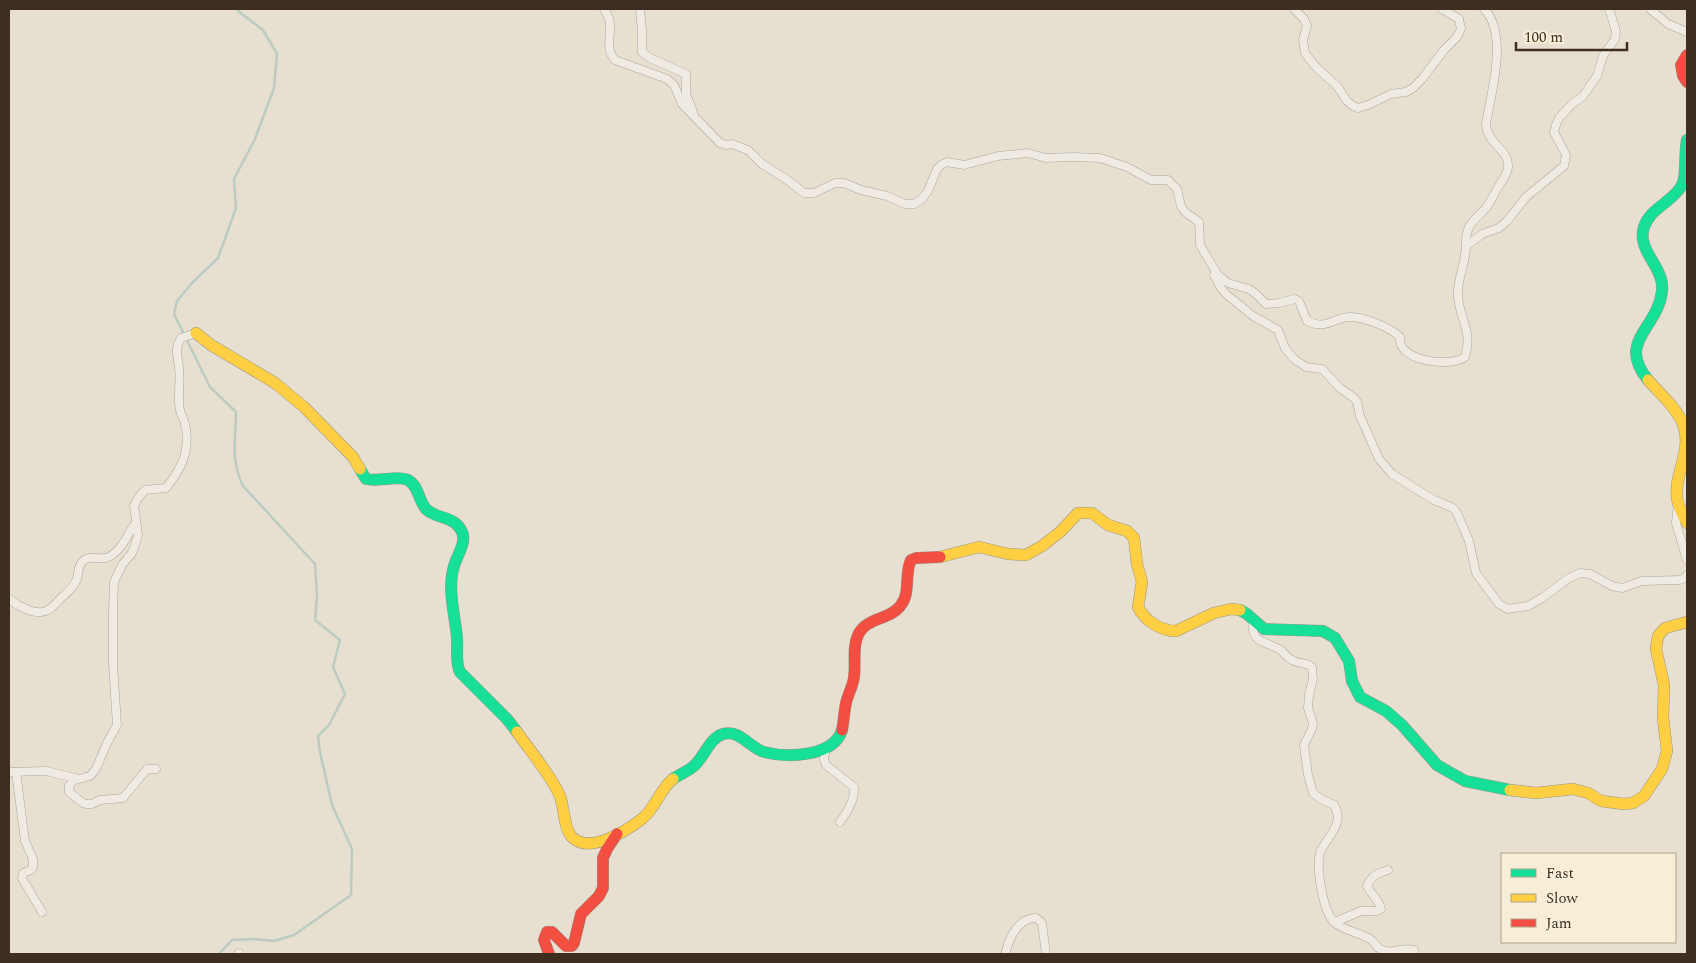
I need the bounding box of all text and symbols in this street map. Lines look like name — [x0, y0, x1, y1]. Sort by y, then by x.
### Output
scale bar — [1516, 20, 1627, 52]
text: 100 m — [1524, 26, 1563, 49]
legend — [1501, 853, 1676, 943]
text: Fast — [1546, 862, 1574, 885]
text: Slow — [1546, 887, 1578, 910]
text: Jam — [1546, 912, 1572, 935]

